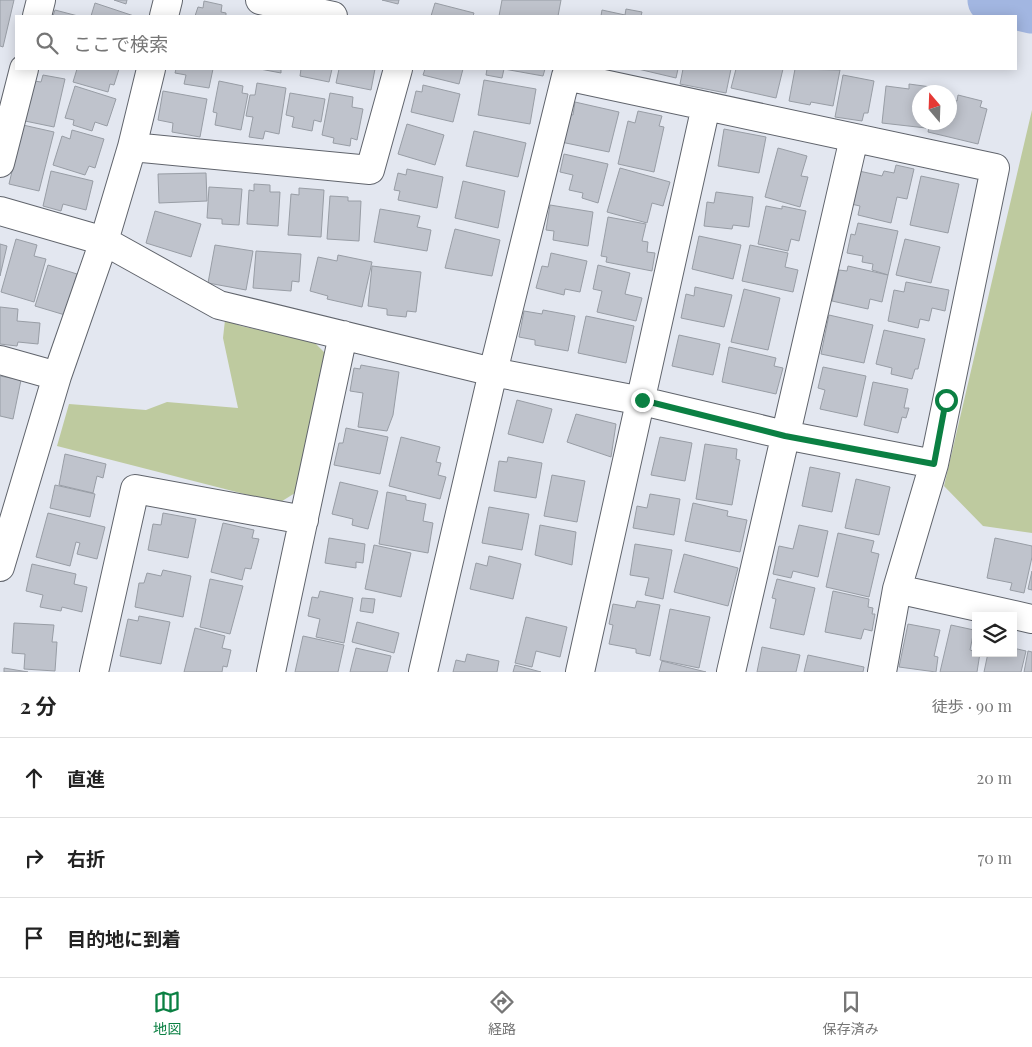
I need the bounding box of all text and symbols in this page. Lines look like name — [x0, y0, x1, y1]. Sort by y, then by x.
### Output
search box — [15, 15, 1017, 70]
icon: search — [33, 29, 61, 57]
text: ここで検索 — [73, 30, 168, 56]
north arrow — [912, 85, 957, 130]
route end — [631, 389, 654, 412]
route start — [935, 389, 958, 412]
map controls — [972, 612, 1017, 657]
button: layers — [972, 612, 1017, 657]
text: 2 分 — [20, 691, 57, 719]
text: 徒歩 · 90 m — [932, 695, 1012, 716]
icon: ahead — [20, 764, 48, 792]
text: 直進 — [67, 765, 105, 791]
text: 20 m — [977, 767, 1012, 788]
icon: right — [20, 844, 48, 872]
text: 右折 — [67, 845, 105, 871]
text: 70 m — [978, 847, 1012, 868]
icon: arrive — [20, 924, 48, 952]
text: 目的地に到着 — [67, 925, 181, 951]
tab: 地図 — [153, 988, 181, 1038]
tab: 経路 — [488, 988, 516, 1038]
tab: 保存済み — [823, 988, 879, 1038]

